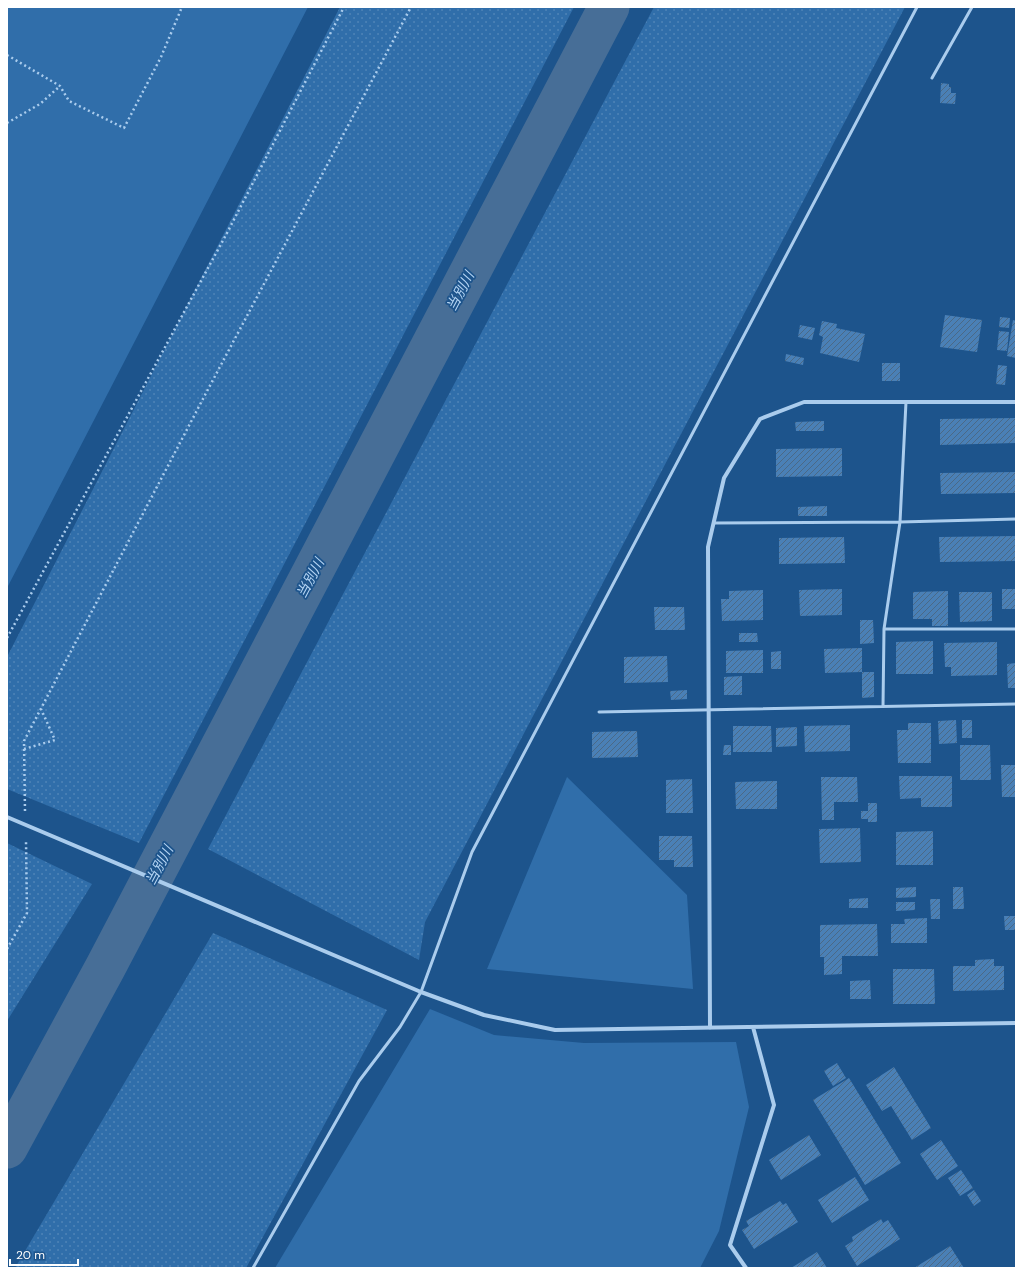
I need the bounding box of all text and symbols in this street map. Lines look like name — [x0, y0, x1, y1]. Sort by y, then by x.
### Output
water label: 当別川 — [442, 266, 479, 314]
water label: 当別川 — [292, 553, 329, 601]
water label: 当別川 — [141, 840, 178, 888]
scale bar — [10, 1241, 78, 1267]
text: 20 m — [16, 1247, 45, 1263]

